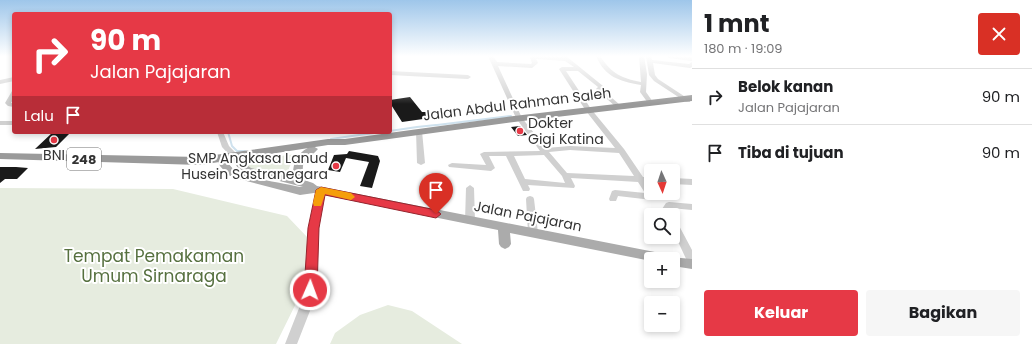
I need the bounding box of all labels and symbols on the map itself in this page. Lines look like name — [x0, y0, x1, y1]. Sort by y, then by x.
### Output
street label: Jalan Abdul Rahman Saleh — [422, 83, 612, 125]
place label: Dokter Gigi Katina — [528, 113, 604, 149]
marker: Dokter Gigi Katina — [515, 126, 525, 136]
marker: BNI — [49, 135, 59, 145]
place label: BNI — [43, 145, 65, 165]
road number: 248 — [67, 148, 101, 170]
place label: SMP Angkasa Lanud Husein Sastranegara — [181, 148, 328, 184]
marker: SMP Angkasa Lanud Husein Sastranegara — [331, 161, 341, 171]
north arrow — [644, 164, 680, 200]
pin — [419, 173, 453, 214]
street label: Jalan Pajajaran — [472, 196, 584, 236]
park label: Tempat Pemakaman Umum Sirnaraga — [64, 244, 244, 288]
position arrow — [289, 269, 331, 311]

